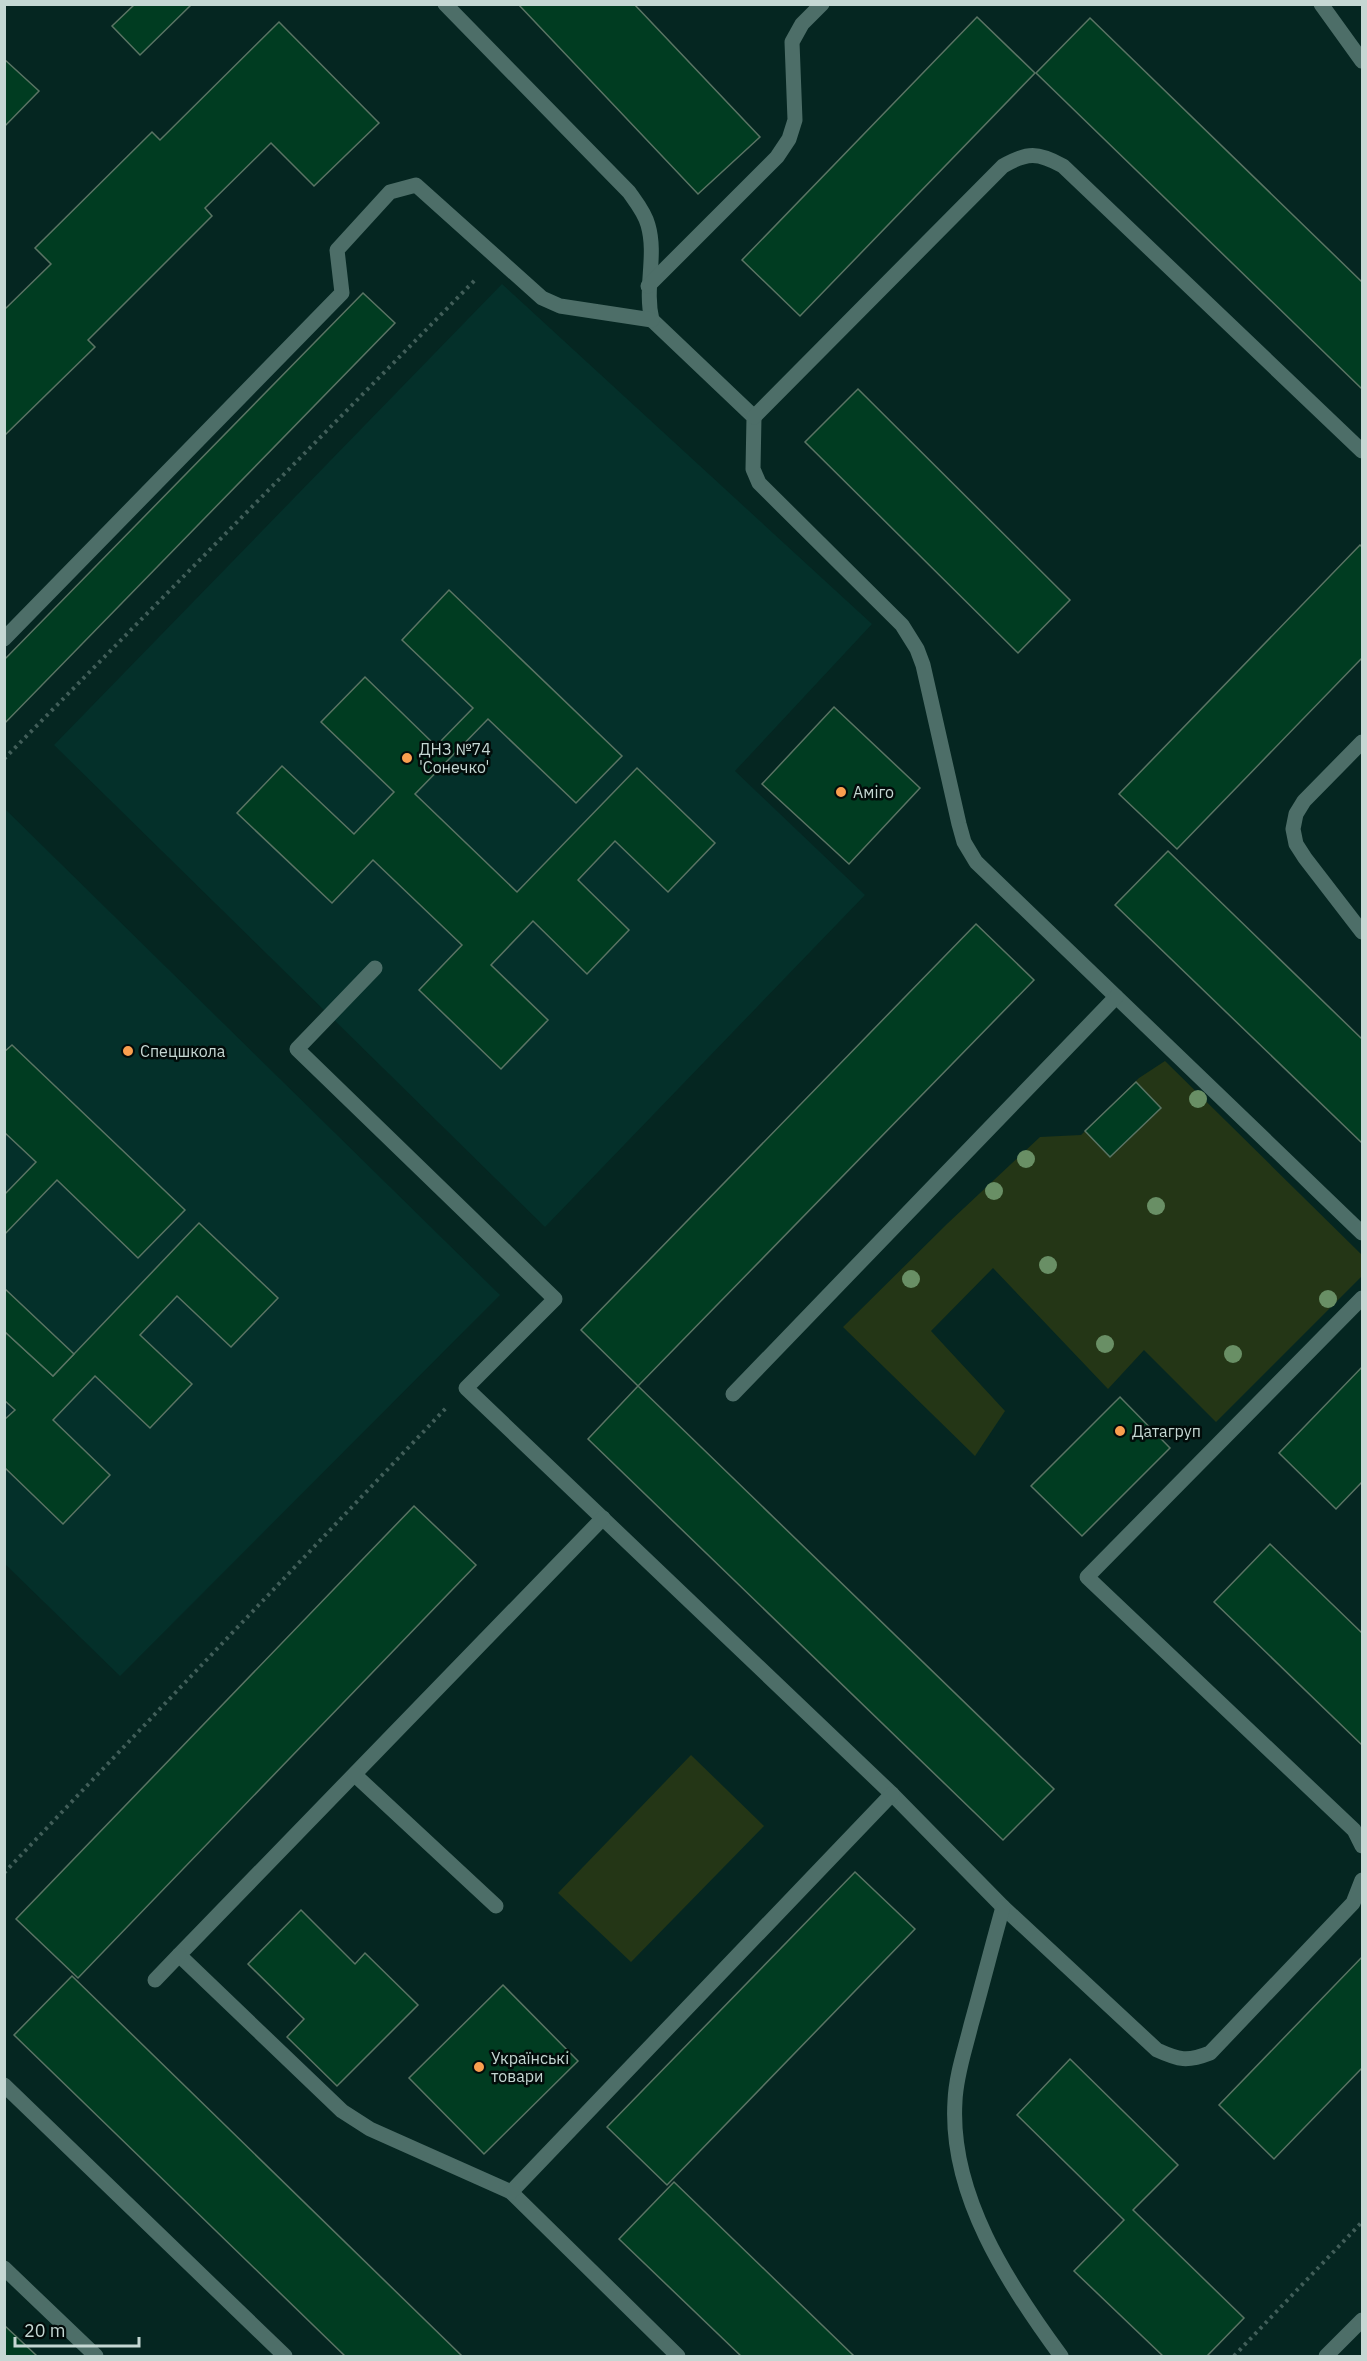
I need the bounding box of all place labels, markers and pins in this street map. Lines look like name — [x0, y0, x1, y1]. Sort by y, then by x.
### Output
place label: ДНЗ №74 'Сонечко' — [419, 739, 491, 777]
marker: ДНЗ №74 'Сонечко' — [400, 751, 414, 765]
place label: Аміго — [853, 782, 894, 802]
marker: Аміго — [834, 785, 848, 799]
place label: Спецшкола — [140, 1041, 226, 1061]
marker: Спецшкола — [121, 1044, 135, 1058]
place label: Датагруп — [1132, 1421, 1201, 1441]
marker: Датагруп — [1113, 1424, 1127, 1438]
place label: Українські товари — [491, 2048, 569, 2086]
marker: Українські товари — [472, 2060, 486, 2074]

